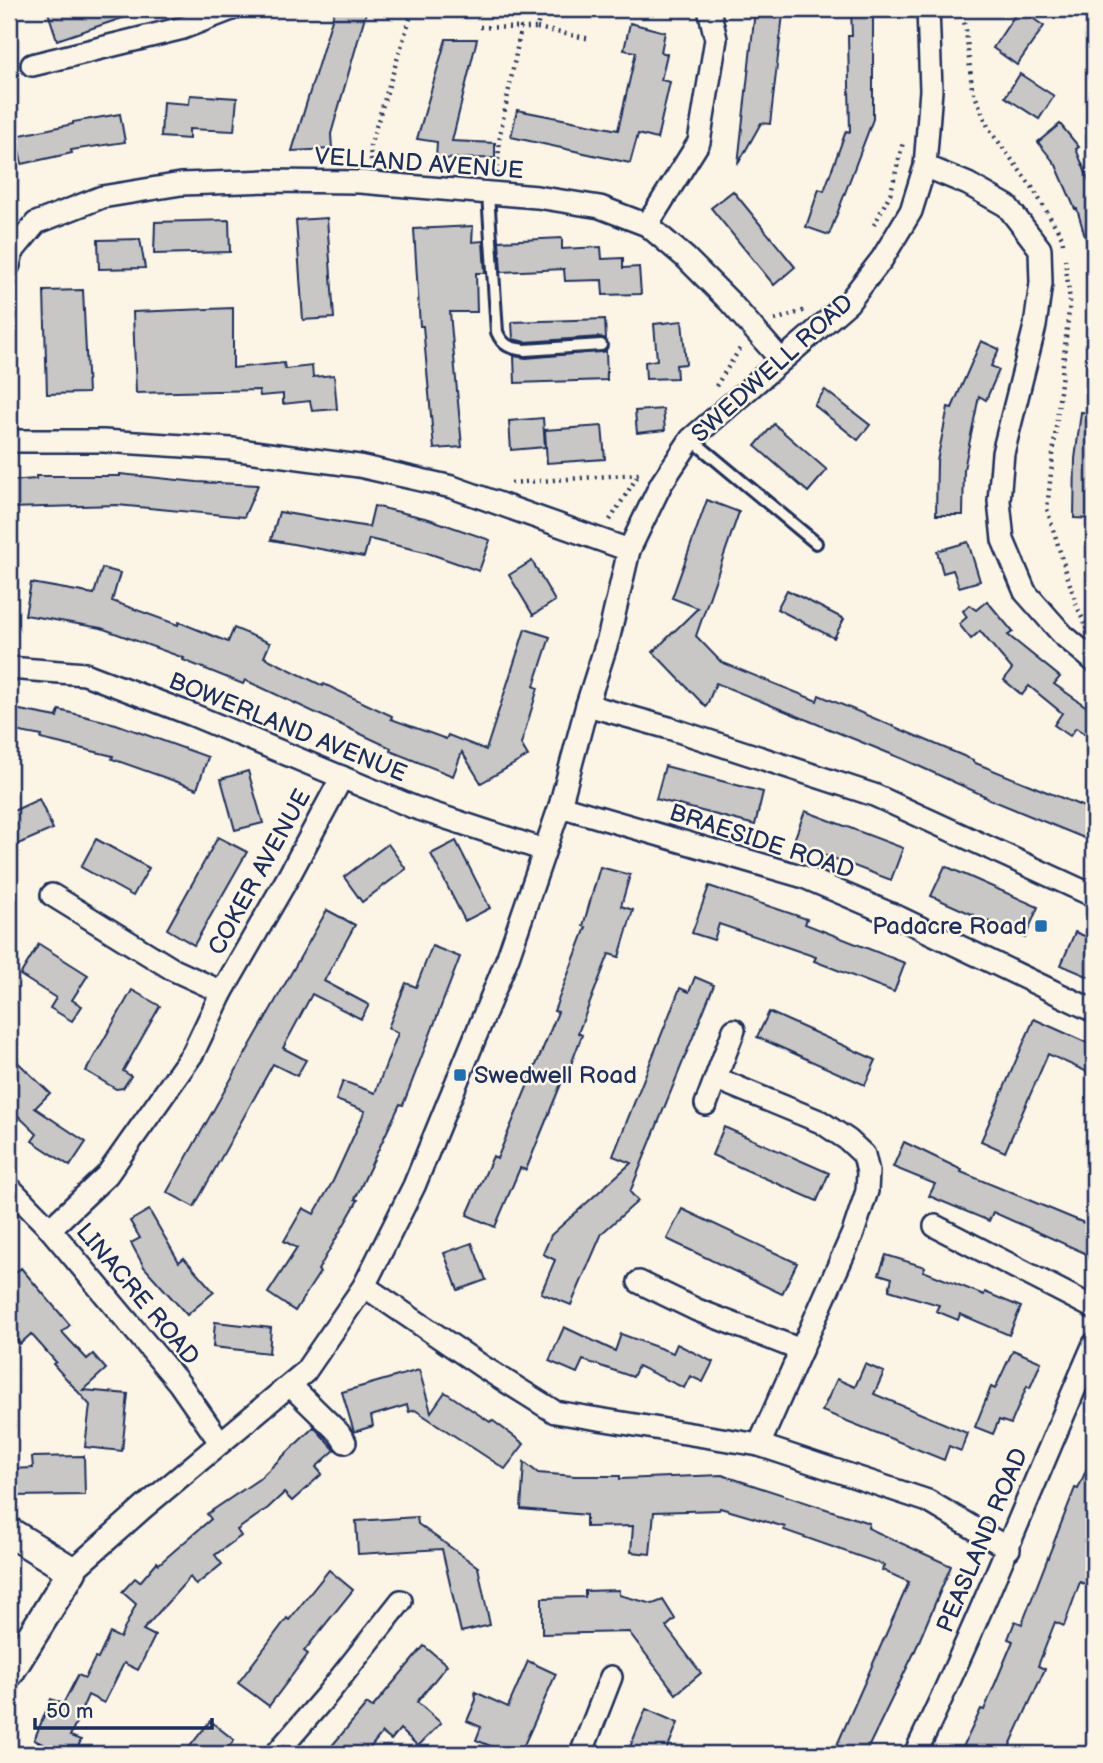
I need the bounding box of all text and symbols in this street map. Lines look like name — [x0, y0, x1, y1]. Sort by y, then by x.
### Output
street label: VELLAND AVENUE — [313, 142, 525, 185]
street label: SWEDWELL ROAD — [686, 288, 859, 449]
street label: BOWERLAND AVENUE — [165, 666, 411, 788]
street label: COKER AVENUE — [202, 784, 317, 960]
street label: BRAESIDE ROAD — [666, 798, 858, 885]
place label: Padacre Road — [872, 912, 1027, 941]
marker: Padacre Road — [1033, 918, 1049, 934]
place label: Swedwell Road — [474, 1061, 637, 1090]
marker: Swedwell Road — [452, 1067, 468, 1083]
street label: LINACRE ROAD — [70, 1217, 205, 1371]
street label: PEASLAND ROAD — [931, 1444, 1034, 1637]
scale bar — [35, 1686, 212, 1730]
text: 50 m — [46, 1699, 93, 1724]

